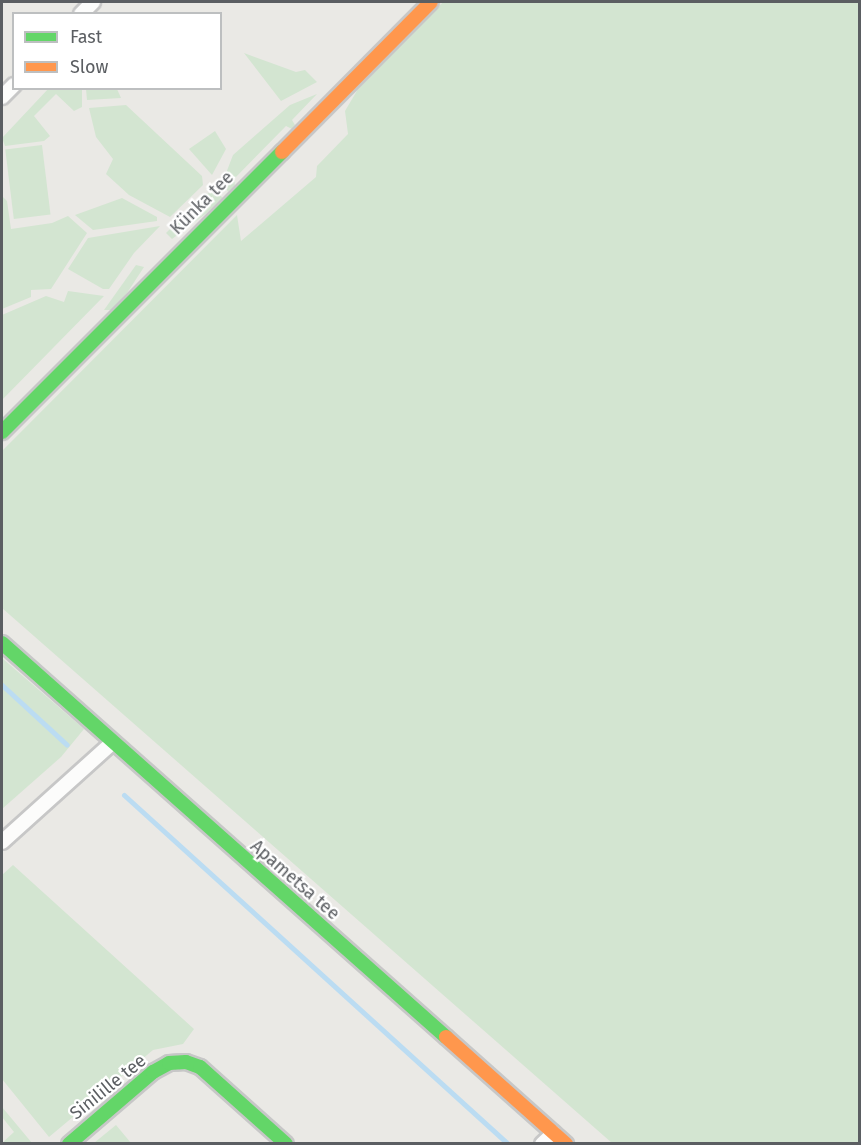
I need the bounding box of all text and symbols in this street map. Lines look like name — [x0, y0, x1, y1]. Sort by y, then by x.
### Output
legend — [12, 12, 222, 90]
text: Fast — [70, 26, 102, 48]
text: Slow — [70, 56, 108, 78]
street label: Künka tee — [166, 167, 238, 239]
street label: Apametsa tee — [246, 835, 344, 925]
street label: Sinilille tee — [66, 1050, 150, 1124]

